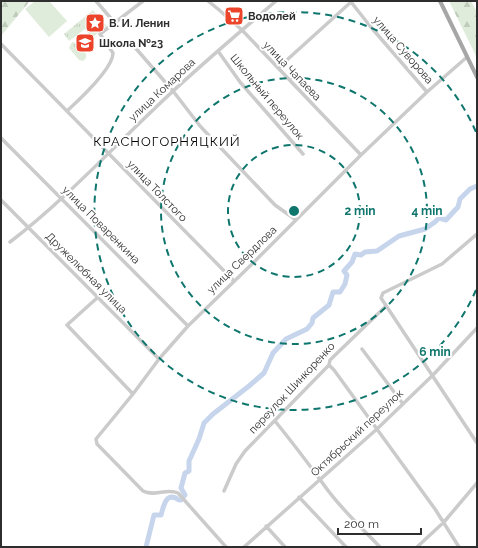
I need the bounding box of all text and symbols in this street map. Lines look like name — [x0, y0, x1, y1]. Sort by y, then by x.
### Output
supermarket icon: Водолей — [223, 5, 245, 27]
place label: Водолей — [248, 10, 296, 23]
place icon: В. И. Ленин — [84, 12, 106, 34]
street label: улица Суворова — [370, 14, 436, 86]
place label: В. И. Ленин — [109, 17, 170, 30]
school or university icon: Школа №23 — [74, 32, 96, 54]
place label: Школа №23 — [99, 37, 163, 50]
street label: улица Чапаева — [260, 39, 324, 103]
street label: Школьный переулок — [227, 52, 307, 143]
street label: улица Комарова — [126, 56, 198, 124]
district label: КРАСНОГОРНЯЦКИЙ — [93, 134, 241, 149]
street label: улица Толстого — [124, 157, 190, 225]
street label: улица Поваренкина — [59, 183, 143, 267]
centre of rings — [287, 204, 301, 218]
text: 2 min — [344, 204, 376, 218]
text: 4 min — [411, 204, 443, 218]
street label: улица Свердлова — [205, 223, 279, 297]
street label: Дружелюбная улица — [43, 230, 129, 316]
street label: переулок Шинкоренко — [246, 339, 338, 436]
text: 6 min — [419, 345, 451, 359]
street label: Октябрьский переулок — [308, 387, 406, 479]
scale bar — [338, 510, 421, 536]
text: 200 m — [344, 517, 379, 531]

